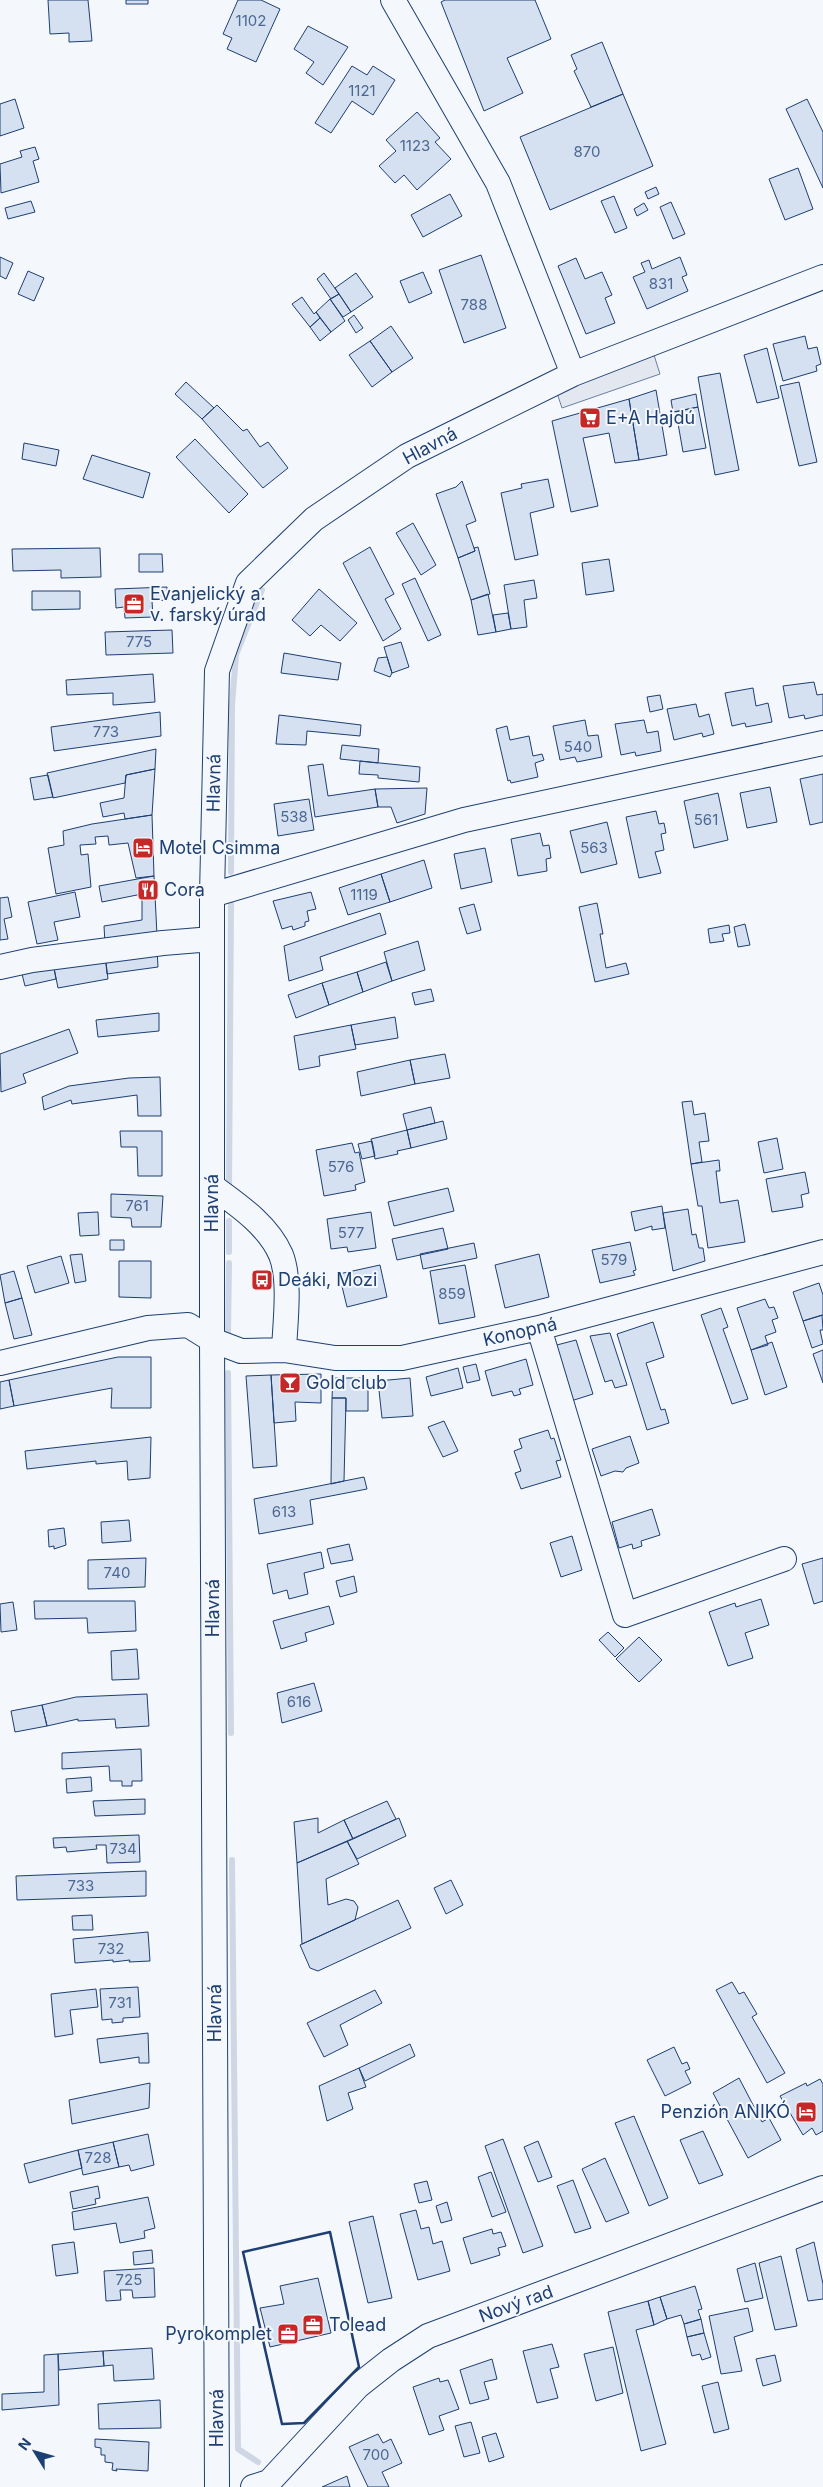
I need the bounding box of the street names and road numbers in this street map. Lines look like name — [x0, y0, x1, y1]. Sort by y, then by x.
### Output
street label: Hlavná — [399, 423, 461, 469]
street label: Hlavná — [202, 754, 225, 812]
street label: Hlavná — [201, 1174, 222, 1232]
street label: Konopná — [481, 1313, 559, 1350]
street label: Hlavná — [202, 1579, 223, 1637]
street label: Hlavná — [204, 1984, 225, 2042]
street label: Nový rad — [476, 2280, 556, 2327]
street label: Hlavná — [206, 2389, 227, 2447]

